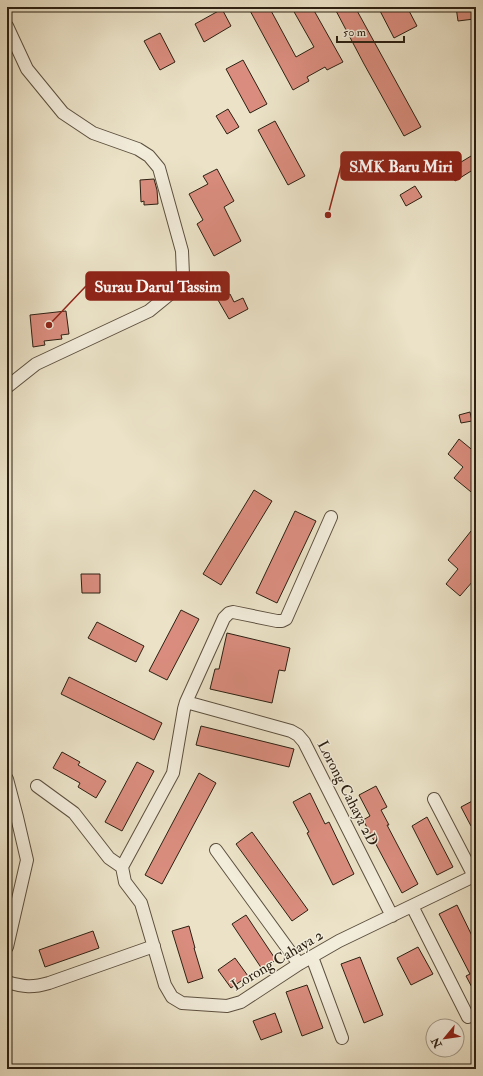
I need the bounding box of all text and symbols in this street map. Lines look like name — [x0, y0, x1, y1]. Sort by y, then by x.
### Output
scale bar — [337, 18, 404, 44]
text: 50 m — [343, 25, 367, 40]
callout: SMK Baru Miri — [341, 152, 461, 180]
text: SMK Baru Miri — [349, 157, 454, 177]
callout: Surau Darul Tassim — [86, 272, 229, 300]
text: Surau Darul Tassim — [95, 277, 222, 297]
street label: Lorong Cahaya 2D — [313, 737, 382, 849]
street label: Lorong Cahaya 2 — [228, 925, 327, 995]
north arrow — [425, 1018, 465, 1058]
text: N — [428, 1034, 445, 1051]

